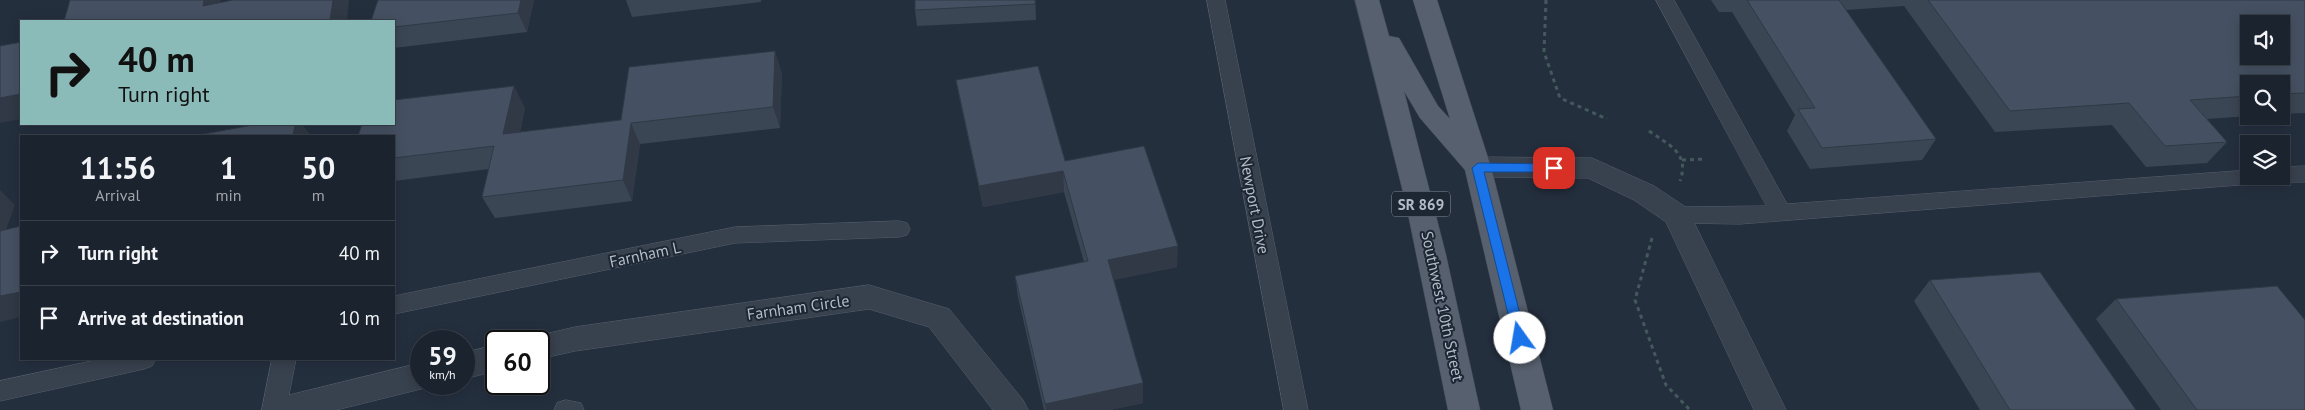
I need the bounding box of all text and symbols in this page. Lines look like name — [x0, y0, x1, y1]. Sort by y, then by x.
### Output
map controls — [2240, 15, 2290, 185]
button: sound — [2240, 15, 2290, 65]
text: 40 m — [118, 36, 195, 82]
icon: right — [35, 40, 100, 105]
button: search — [2240, 75, 2290, 125]
text: Turn right — [118, 80, 210, 108]
button: layers — [2240, 135, 2290, 185]
pin — [1533, 147, 1575, 189]
text: 11:56 — [80, 148, 156, 187]
text: 1 — [220, 148, 237, 187]
text: 50 — [301, 148, 335, 187]
street label: Newport Drive — [1236, 154, 1274, 256]
icon: arrive — [1540, 154, 1568, 182]
text: Arrival — [95, 185, 140, 205]
text: min — [216, 185, 242, 205]
text: m — [312, 185, 325, 205]
road number: SR 869 — [1392, 192, 1450, 216]
street label: Southwest 10th Street — [1417, 229, 1469, 383]
street label: Farnham L — [607, 237, 683, 271]
icon: right — [35, 239, 63, 267]
text: Turn right — [78, 241, 158, 265]
text: 40 m — [339, 241, 380, 265]
street label: Farnham Circle — [745, 290, 851, 324]
icon: arrive — [35, 304, 63, 332]
text: Arrive at destination — [78, 306, 244, 330]
text: 10 m — [339, 306, 380, 330]
position arrow — [1493, 311, 1545, 363]
speed limit sign: 60 — [485, 330, 550, 395]
text: 59 — [428, 340, 457, 372]
text: km/h — [429, 367, 456, 382]

